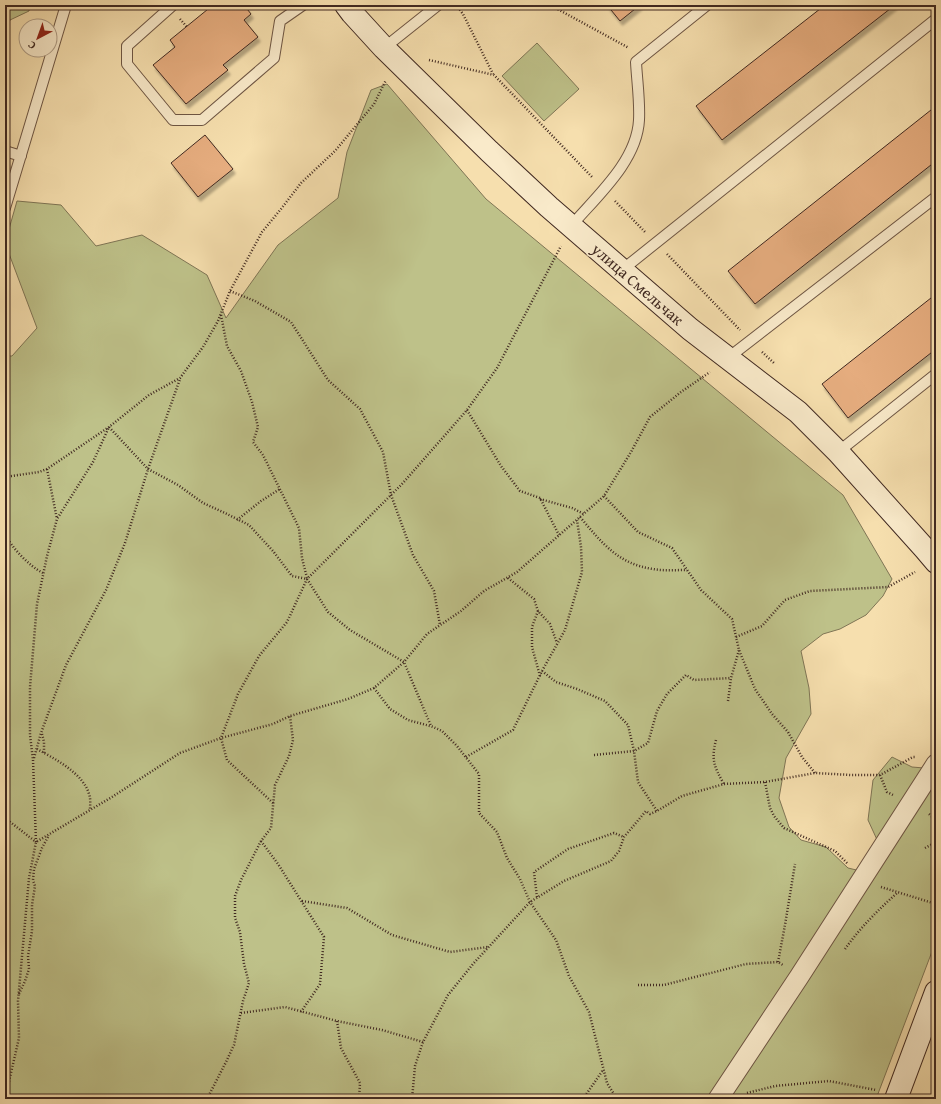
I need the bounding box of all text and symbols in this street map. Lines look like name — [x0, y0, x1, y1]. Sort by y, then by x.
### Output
north arrow — [18, 18, 58, 58]
text: С — [24, 37, 39, 54]
street label: улица Смельчак — [586, 236, 690, 331]

